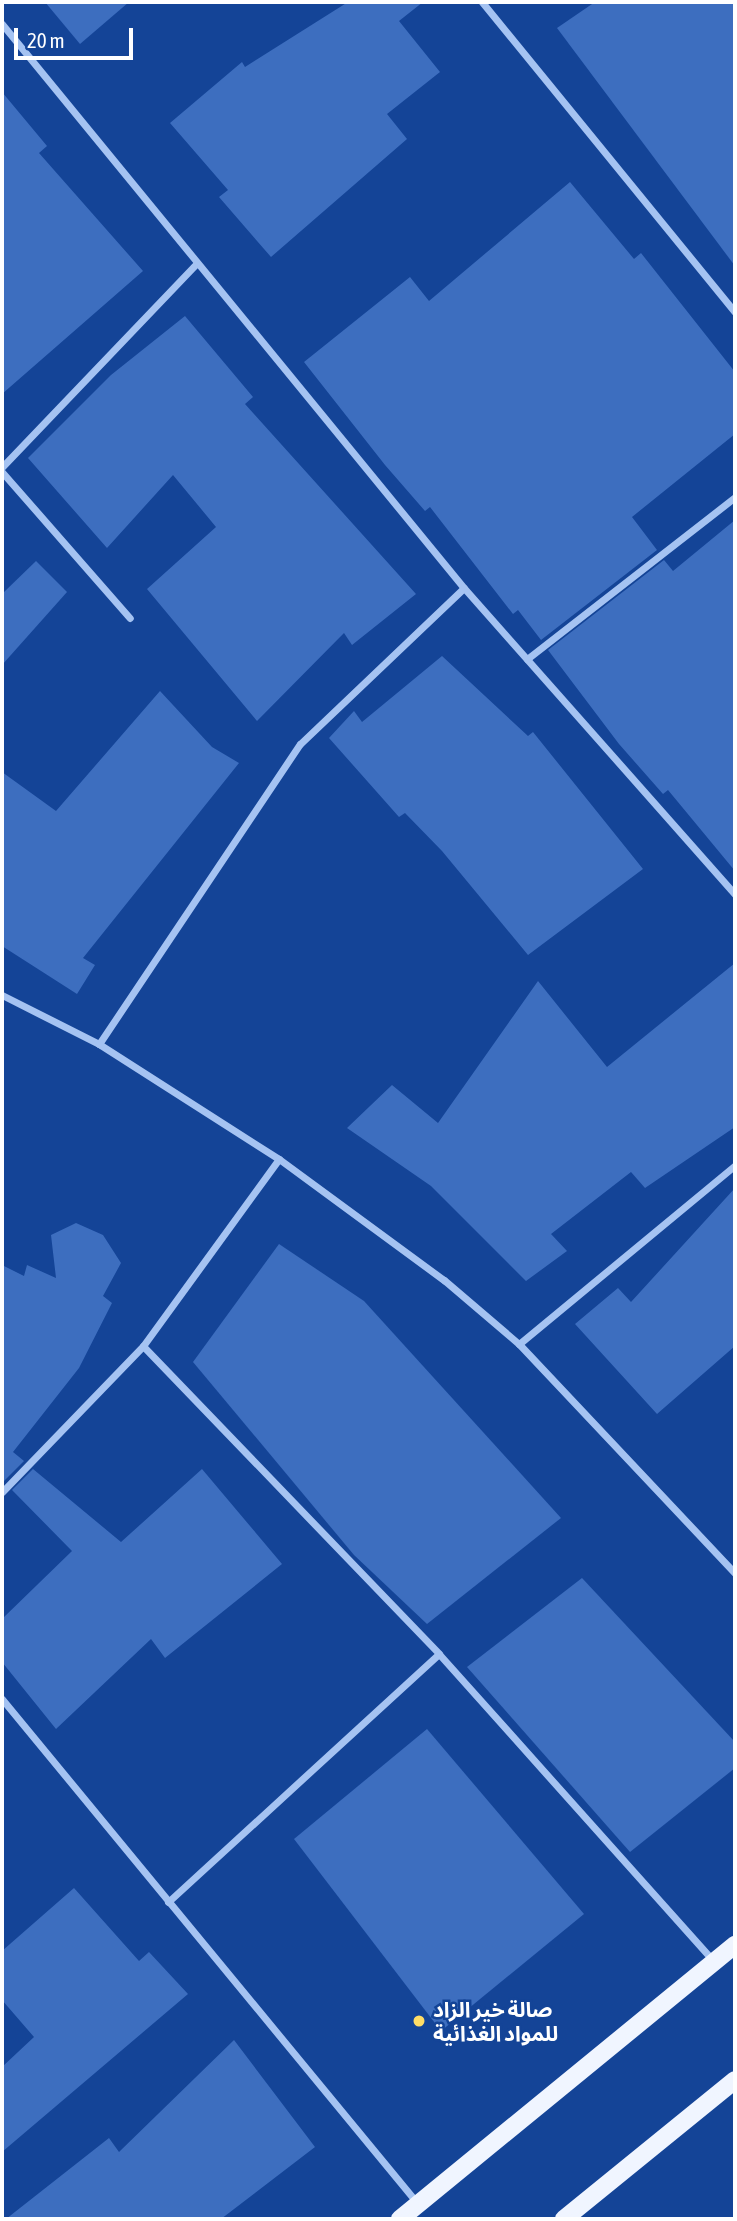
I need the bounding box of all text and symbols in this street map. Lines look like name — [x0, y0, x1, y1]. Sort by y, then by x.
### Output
scale bar — [18, 14, 136, 58]
text: 20 m — [27, 28, 65, 52]
place label: صالة خير الزاد للمواد الغذائية — [433, 1996, 558, 2046]
marker: صالة خير الزاد للمواد الغذائية — [411, 2013, 427, 2029]

